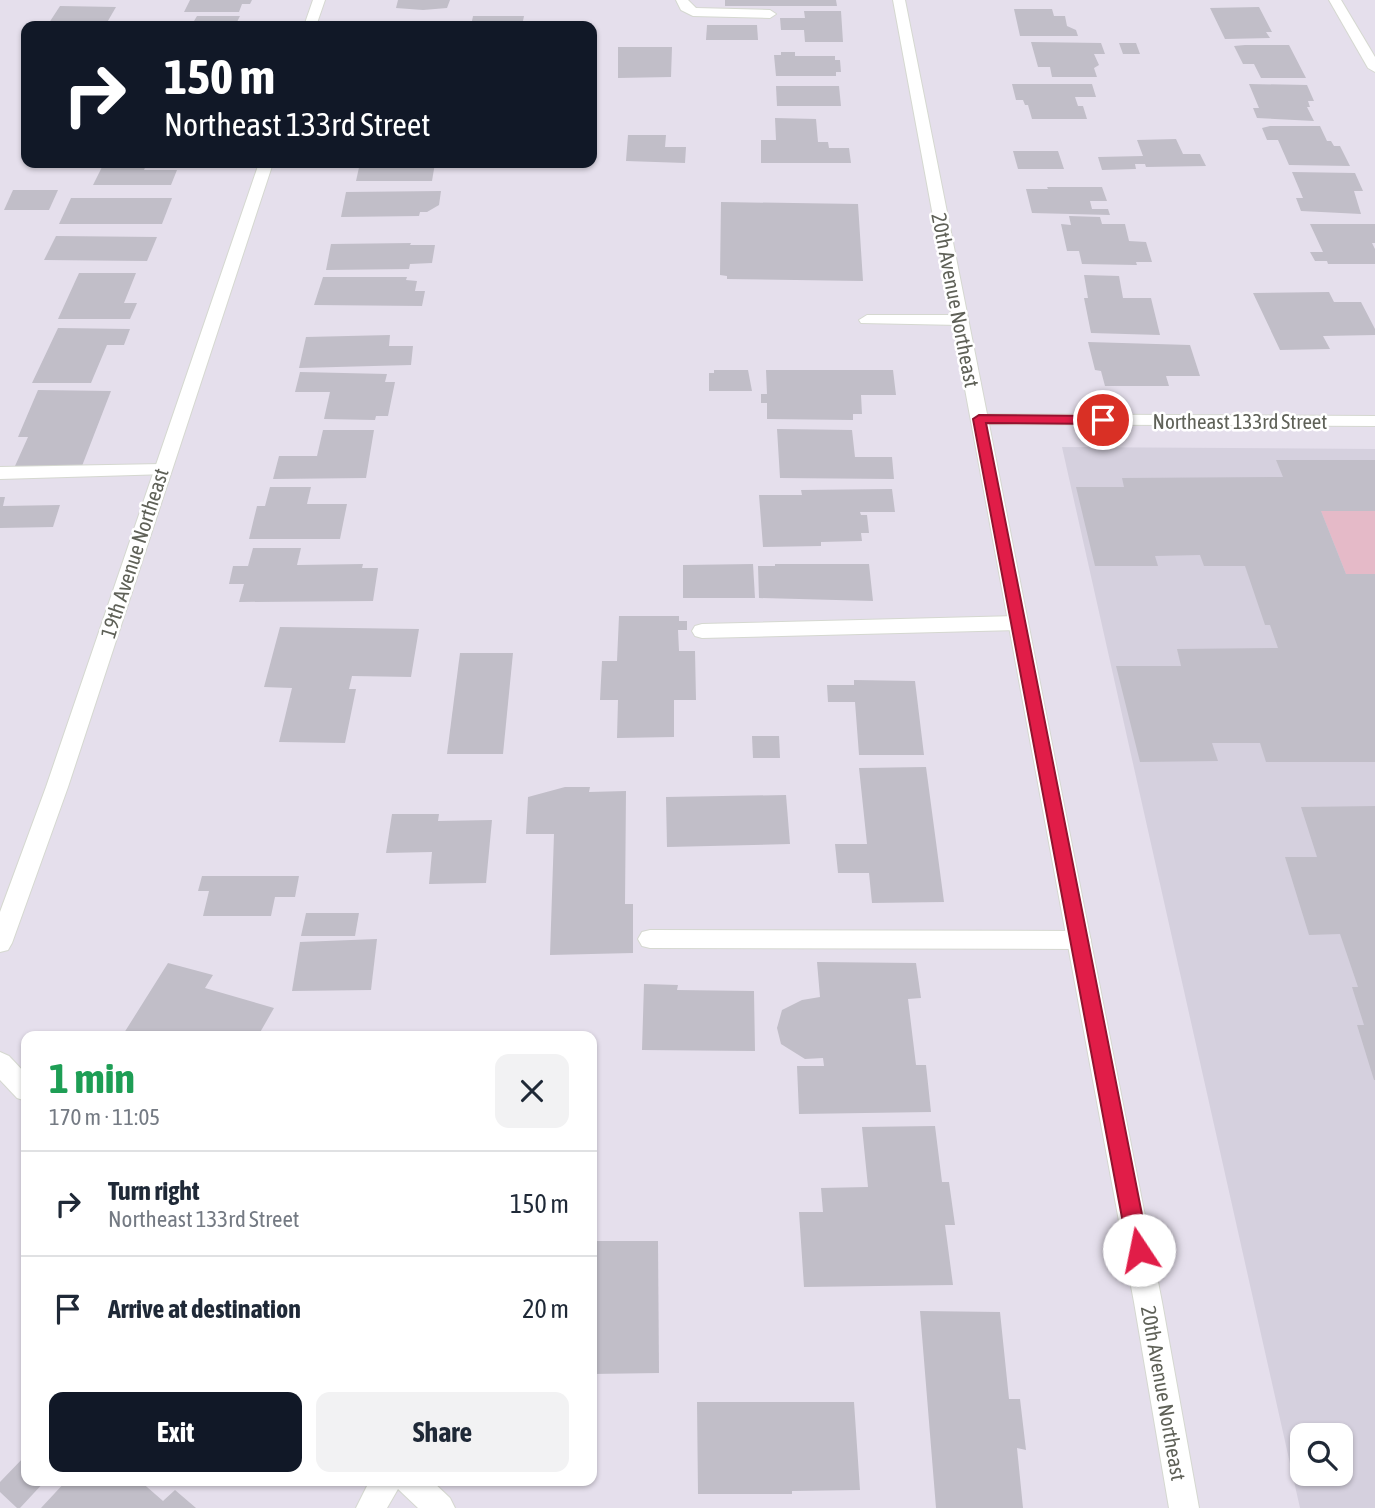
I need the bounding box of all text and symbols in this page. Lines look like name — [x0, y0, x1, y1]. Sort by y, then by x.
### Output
text: 150 m — [164, 48, 275, 104]
icon: right — [49, 49, 140, 140]
text: Northeast 133rd Street — [164, 106, 430, 143]
street label: 20th Avenue Northeast — [927, 211, 985, 389]
pin — [1073, 390, 1133, 450]
icon: arrive — [1084, 401, 1122, 439]
street label: Northeast 133rd Street — [1153, 409, 1327, 433]
street label: 19th Avenue Northeast — [95, 465, 173, 641]
text: 1 min — [49, 1054, 135, 1102]
button: close — [495, 1054, 569, 1128]
text: 170 m · 11:05 — [49, 1104, 160, 1130]
text: Turn right — [108, 1176, 199, 1206]
icon: right — [49, 1185, 87, 1223]
text: 150 m — [510, 1189, 569, 1219]
text: Northeast 133rd Street — [108, 1206, 299, 1232]
position arrow — [1102, 1213, 1176, 1287]
icon: arrive — [49, 1290, 87, 1328]
text: Arrive at destination — [108, 1294, 301, 1324]
text: 20 m — [522, 1294, 569, 1324]
street label: 20th Avenue Northeast — [1137, 1304, 1191, 1482]
button: Exit — [49, 1392, 302, 1472]
button: Share — [316, 1392, 569, 1472]
map controls — [1290, 1423, 1353, 1486]
button: search — [1290, 1423, 1353, 1486]

